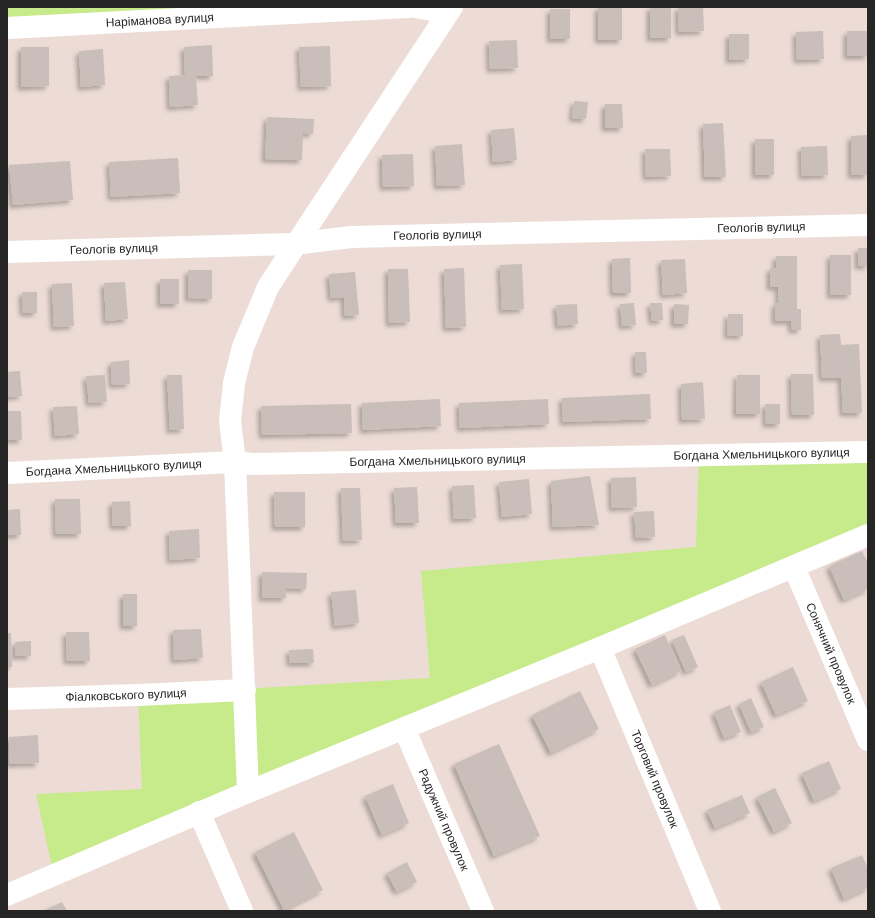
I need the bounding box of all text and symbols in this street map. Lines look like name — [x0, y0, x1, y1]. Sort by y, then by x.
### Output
street label: Наріманова вулиця — [105, 10, 214, 30]
street label: Геологів вулиця — [717, 219, 806, 235]
street label: Геологів вулиця — [393, 227, 482, 243]
street label: Геологів вулиця — [70, 241, 158, 257]
street label: Богдана Хмельницького вулиця — [673, 445, 850, 463]
street label: Богдана Хмельницького вулиця — [349, 452, 526, 469]
street label: Богдана Хмельницького вулиця — [25, 457, 202, 479]
street label: Сонячний провулок — [803, 601, 859, 707]
street label: Фіалковського вулиця — [65, 686, 187, 704]
street label: Торговий провулок — [628, 728, 682, 831]
street label: Радужний провулок — [415, 767, 472, 874]

